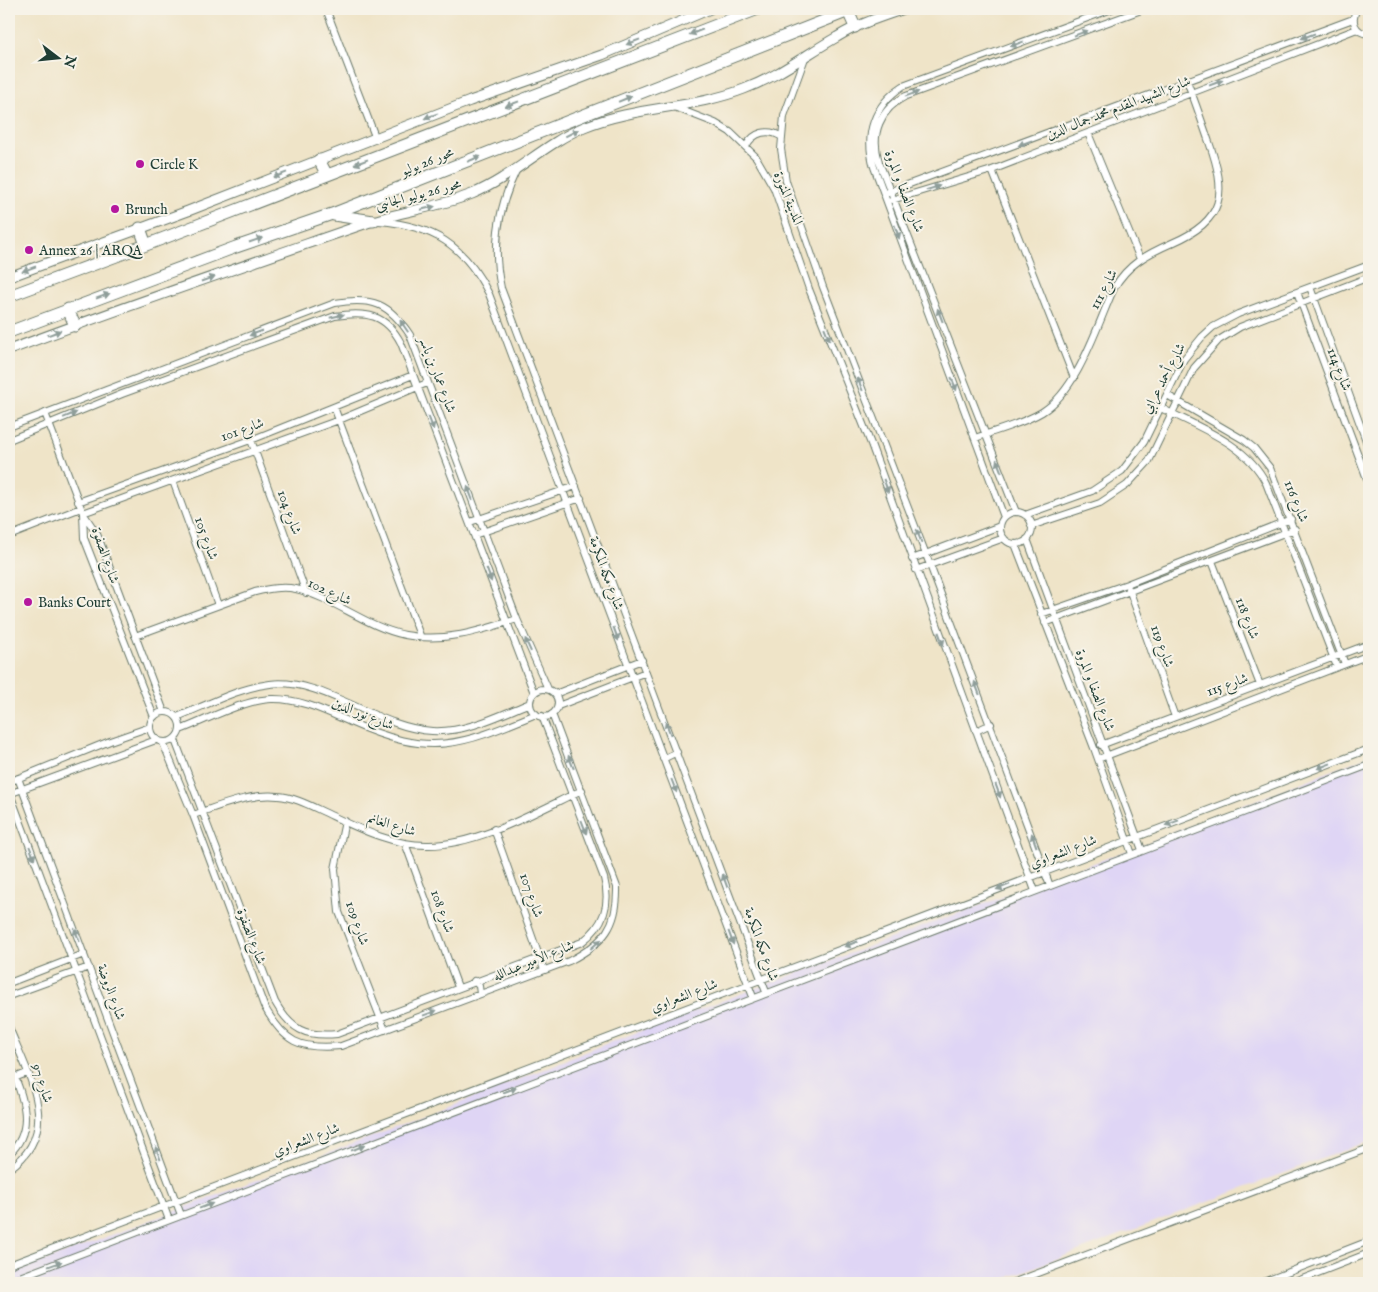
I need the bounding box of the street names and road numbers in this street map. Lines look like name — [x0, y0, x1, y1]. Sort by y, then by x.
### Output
street label: شارع الشهيد المقدم محمد جمال الدين — [1043, 72, 1194, 147]
street label: محور 26 يوليو — [396, 143, 457, 181]
street label: شارع الصفا و المروة — [878, 148, 928, 236]
street label: المدينة المنورة — [769, 169, 807, 228]
street label: محور 26 يوليو الجانبى — [373, 175, 464, 216]
street label: شارع 111 — [1086, 266, 1124, 314]
street label: شارع عمار بن ياسر — [412, 331, 460, 416]
street label: شارع أحمد عرابي — [1136, 339, 1192, 418]
street label: شارع 114 — [1321, 345, 1355, 394]
street label: شارع 101 — [218, 414, 267, 448]
street label: شارع 116 — [1278, 478, 1313, 526]
street label: شارع 104 — [271, 488, 305, 538]
street label: شارع 105 — [188, 514, 222, 563]
street label: شارع الصفوة — [85, 525, 123, 586]
street label: شارع مكه المكرمة — [583, 534, 628, 613]
street label: شارع 102 — [304, 574, 354, 612]
street label: شارع 118 — [1229, 595, 1263, 643]
street label: شارع 119 — [1144, 623, 1178, 671]
street label: شارع الصفا و المروة — [1069, 647, 1119, 735]
street label: شارع 115 — [1204, 669, 1251, 703]
street label: شارع نور الدين — [328, 693, 396, 736]
street label: شارع الغانم — [365, 809, 418, 844]
street label: شارع الشعراوي — [1027, 831, 1100, 875]
street label: شارع 107 — [513, 871, 547, 921]
street label: شارع 108 — [424, 887, 458, 936]
street label: شارع 109 — [339, 899, 373, 948]
street label: شارع مكه المكرمة — [738, 905, 783, 984]
street label: شارع الصفوة — [230, 906, 270, 968]
street label: شارع الأمير عبدالله — [490, 935, 577, 987]
street label: شارع الروضة — [91, 962, 129, 1023]
street label: شارع الشعراوي — [648, 975, 721, 1019]
street label: شارع 97 — [25, 1061, 57, 1106]
street label: شارع الشعراوي — [270, 1119, 343, 1163]

